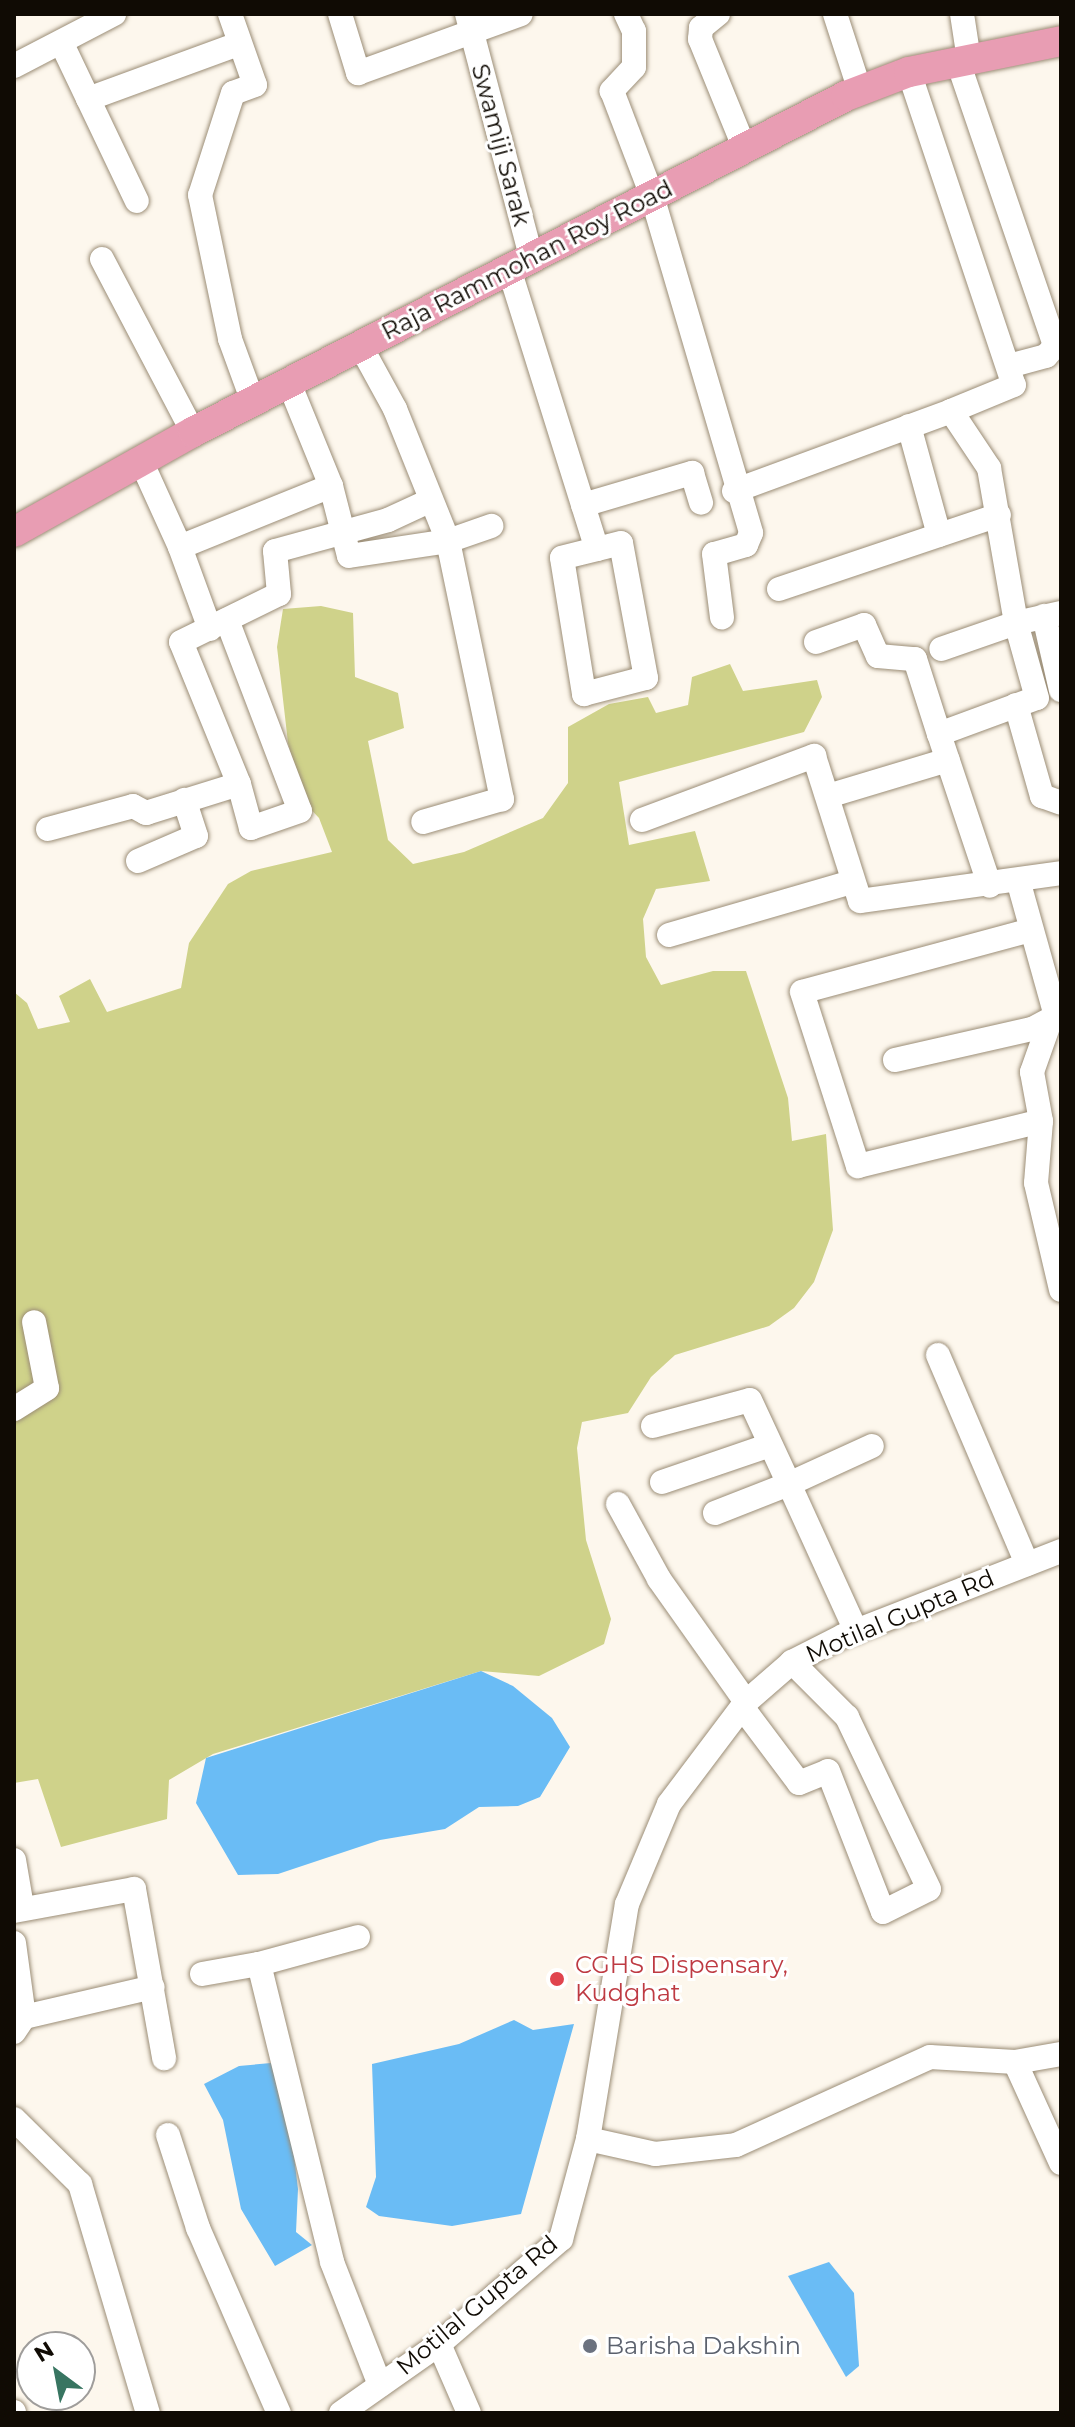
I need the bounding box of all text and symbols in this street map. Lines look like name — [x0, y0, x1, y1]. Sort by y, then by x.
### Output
street label: Swamiji Sarak — [466, 61, 536, 229]
street label: Raja Rammohan Roy Road — [377, 174, 677, 346]
street label: Motilal Gupta Rd — [801, 1563, 999, 1669]
place label: CGHS Dispensary, Kudghat — [575, 1951, 788, 2007]
marker: CGHS Dispensary, Kudghat — [546, 1968, 568, 1990]
street label: Motilal Gupta Rd — [390, 2229, 564, 2381]
north arrow — [16, 2331, 96, 2411]
place label: Barisha Dakshin — [606, 2332, 801, 2360]
text: N — [29, 2336, 59, 2368]
marker: Barisha Dakshin — [581, 2337, 599, 2355]

